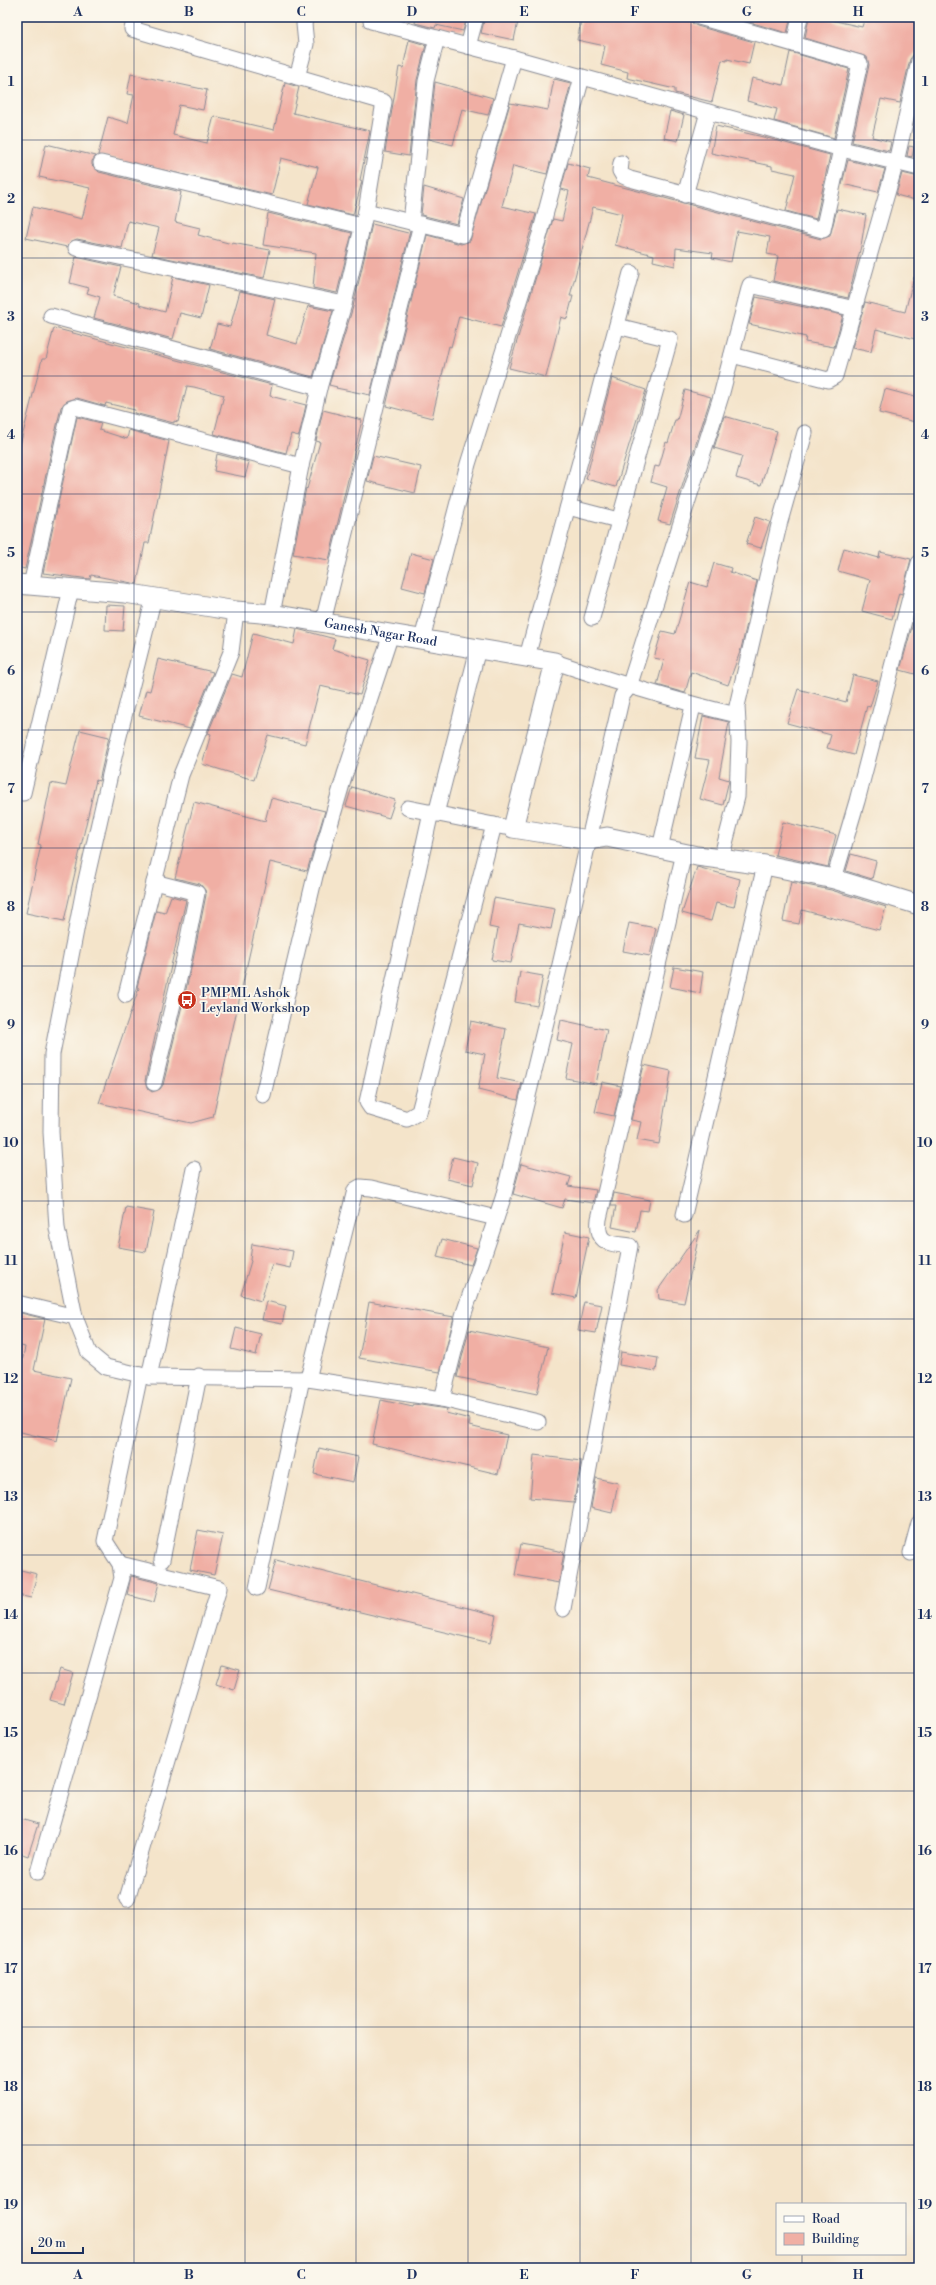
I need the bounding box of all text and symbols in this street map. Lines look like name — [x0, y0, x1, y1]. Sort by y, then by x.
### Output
text: A — [72, 4, 83, 20]
text: B — [184, 4, 194, 20]
text: C — [296, 4, 306, 20]
text: D — [407, 4, 417, 20]
text: E — [519, 4, 529, 20]
text: F — [630, 4, 640, 20]
text: G — [742, 4, 753, 20]
text: H — [853, 4, 864, 20]
text: 1 — [8, 74, 15, 90]
text: 1 — [922, 74, 929, 90]
text: 2 — [7, 191, 15, 207]
text: 2 — [921, 191, 929, 207]
text: 3 — [7, 309, 15, 325]
text: 3 — [921, 309, 929, 325]
text: 4 — [7, 427, 16, 443]
text: 4 — [921, 427, 930, 443]
text: 5 — [7, 545, 15, 561]
text: 5 — [921, 545, 929, 561]
street label: Ganesh Nagar Road — [323, 615, 439, 650]
text: 6 — [7, 663, 15, 679]
text: 6 — [921, 663, 929, 679]
text: 7 — [7, 781, 15, 797]
text: 7 — [921, 781, 929, 797]
text: 8 — [7, 899, 15, 915]
text: 8 — [921, 899, 929, 915]
place label: PMPML Ashok Leyland Workshop — [201, 985, 310, 1016]
bus stop icon: PMPML Ashok Leyland Workshop — [176, 989, 198, 1011]
text: 9 — [7, 1017, 15, 1033]
text: 9 — [921, 1017, 929, 1033]
text: 10 — [3, 1135, 19, 1151]
text: 10 — [917, 1135, 933, 1151]
text: 11 — [5, 1253, 18, 1269]
text: 11 — [919, 1253, 932, 1269]
text: 12 — [4, 1371, 18, 1387]
text: 12 — [918, 1371, 932, 1387]
text: 13 — [4, 1489, 18, 1505]
text: 13 — [918, 1489, 932, 1505]
text: 14 — [4, 1607, 18, 1623]
text: 14 — [918, 1607, 932, 1623]
text: 15 — [4, 1725, 18, 1741]
text: 15 — [918, 1725, 932, 1741]
text: 16 — [4, 1843, 18, 1859]
text: 16 — [918, 1843, 932, 1859]
text: 17 — [4, 1961, 18, 1977]
text: 17 — [918, 1961, 932, 1977]
text: 18 — [4, 2079, 18, 2095]
text: 18 — [918, 2079, 932, 2095]
text: 19 — [4, 2197, 18, 2213]
text: 19 — [918, 2197, 932, 2213]
legend — [776, 2203, 906, 2255]
text: Road — [812, 2212, 840, 2227]
scale bar — [32, 2229, 83, 2255]
text: Building — [811, 2232, 860, 2247]
text: 20 m — [38, 2236, 66, 2251]
text: A — [72, 2267, 83, 2283]
text: B — [184, 2267, 194, 2283]
text: C — [296, 2267, 306, 2283]
text: D — [407, 2267, 417, 2283]
text: E — [519, 2267, 529, 2283]
text: F — [630, 2267, 640, 2283]
text: G — [742, 2267, 753, 2283]
text: H — [853, 2267, 864, 2283]

